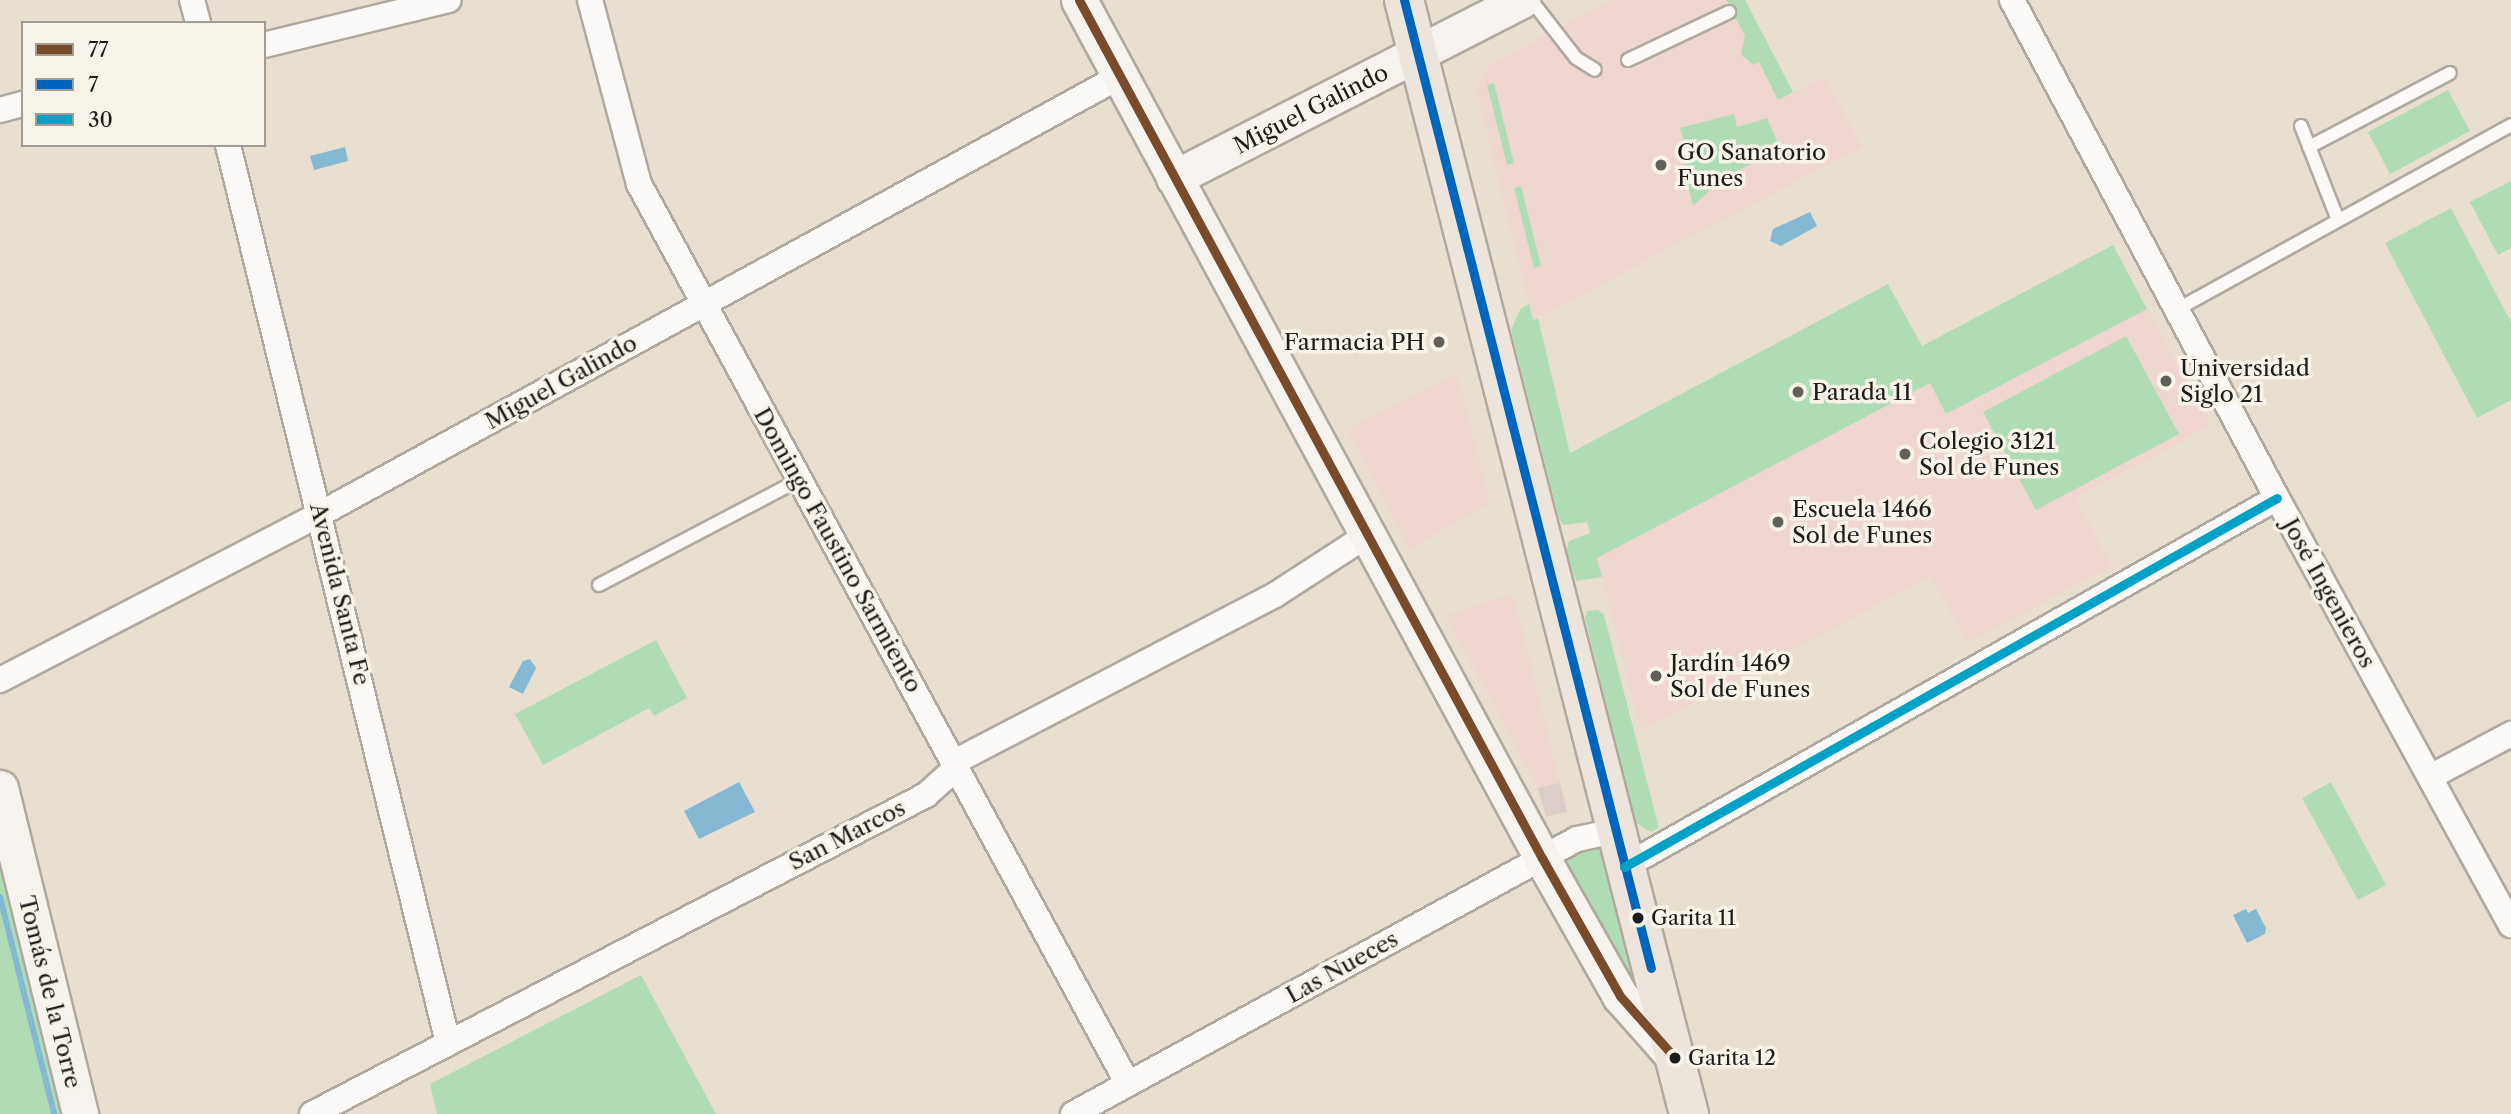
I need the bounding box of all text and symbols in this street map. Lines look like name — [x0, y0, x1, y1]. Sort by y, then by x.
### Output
legend — [21, 21, 266, 147]
text: 77 — [88, 37, 109, 62]
street label: Miguel Galindo — [1229, 58, 1393, 160]
text: 7 — [88, 72, 98, 97]
text: 30 — [88, 107, 113, 132]
place label: GO Sanatorio Funes — [1677, 138, 1826, 192]
marker: GO Sanatorio Funes — [1651, 155, 1671, 175]
place label: Farmacia PH — [1283, 328, 1425, 356]
street label: Miguel Galindo — [480, 329, 642, 435]
marker: Farmacia PH — [1431, 334, 1447, 350]
place label: Universidad Siglo 21 — [2180, 354, 2310, 408]
marker: Universidad Siglo 21 — [2158, 373, 2174, 389]
place label: Parada 11 — [1812, 378, 1912, 406]
marker: Parada 11 — [1790, 384, 1806, 400]
street label: Domingo Faustino Sarmiento — [748, 403, 928, 697]
place label: Colegio 3121 Sol de Funes — [1919, 427, 2059, 481]
marker: Colegio 3121 Sol de Funes — [1897, 446, 1913, 462]
place label: Escuela 1466 Sol de Funes — [1792, 495, 1932, 549]
street label: Avenida Santa Fe — [304, 500, 376, 688]
street label: José Ingenieros — [2277, 513, 2381, 673]
marker: Escuela 1466 Sol de Funes — [1770, 514, 1786, 530]
place label: Jardín 1469 Sol de Funes — [1670, 649, 1810, 703]
marker: Jardín 1469 Sol de Funes — [1648, 668, 1664, 684]
street label: San Marcos — [784, 794, 910, 876]
street label: Tomás de la Torre — [13, 893, 87, 1091]
place label: Garita 11 — [1651, 905, 1736, 931]
marker: Garita 11 — [1631, 911, 1645, 925]
street label: Las Nueces — [1281, 925, 1403, 1009]
place label: Garita 12 — [1688, 1045, 1776, 1071]
marker: Garita 12 — [1668, 1051, 1682, 1065]

